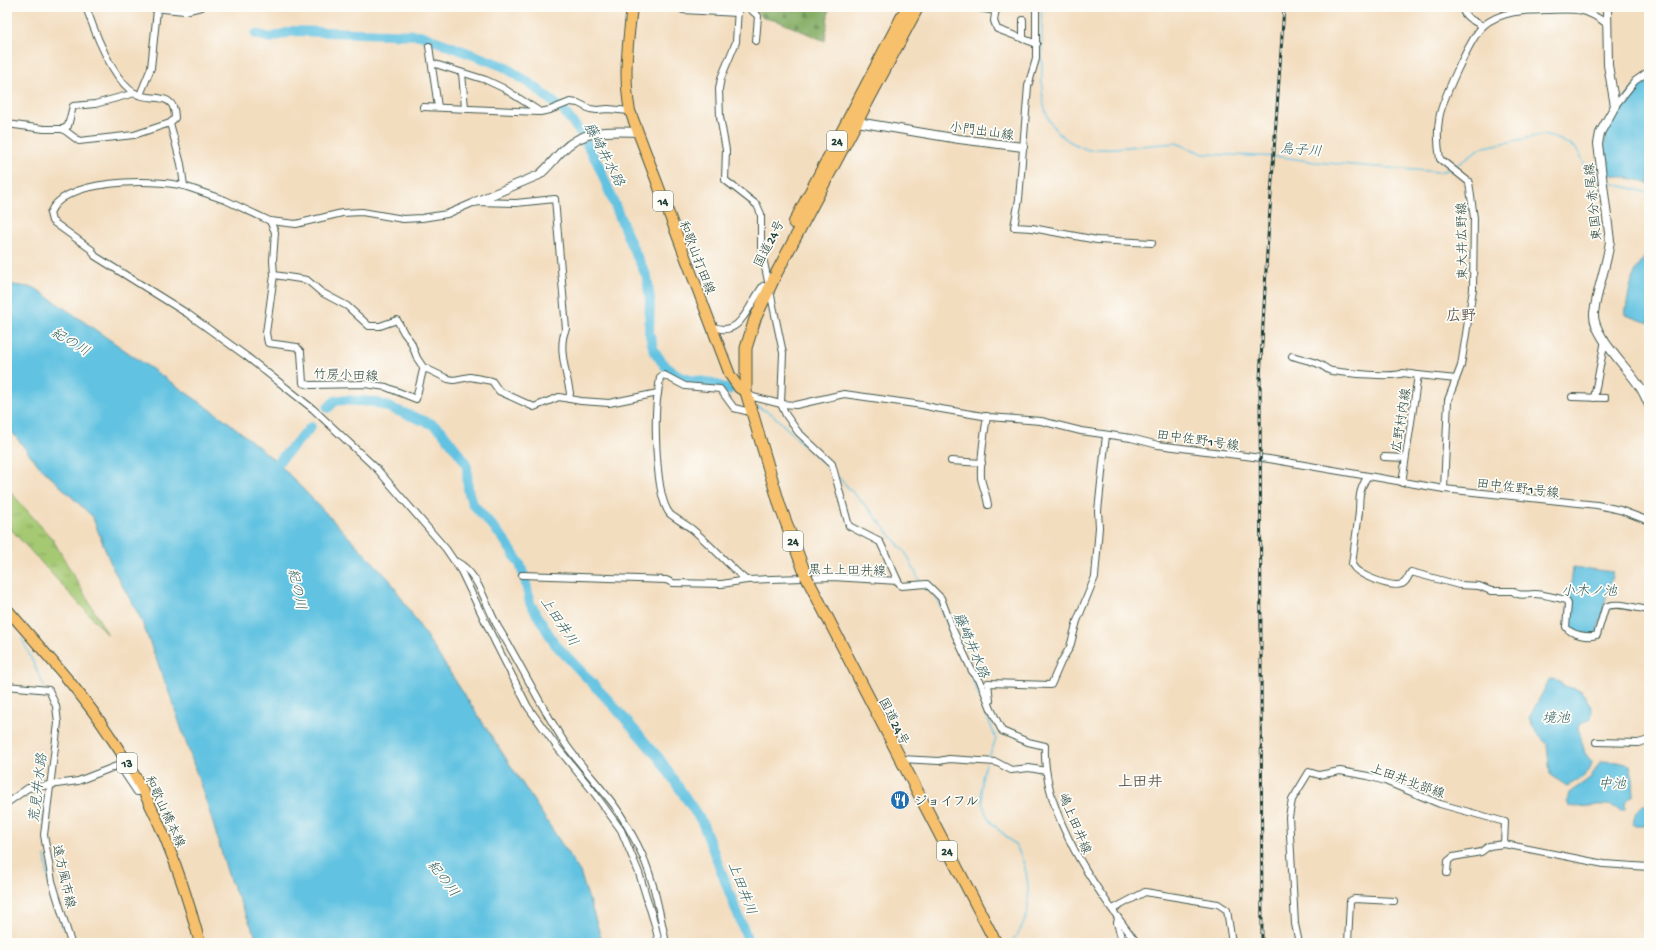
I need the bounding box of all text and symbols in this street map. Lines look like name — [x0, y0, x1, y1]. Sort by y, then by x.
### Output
water label: 藤崎井水路 — [579, 120, 628, 191]
street label: 小門出山線 — [948, 121, 1016, 145]
road number: 24 — [827, 131, 847, 151]
water label: 烏子川 — [1279, 140, 1323, 162]
street label: 東国分赤尾線 — [1582, 161, 1606, 241]
road number: 14 — [653, 191, 673, 211]
street label: 東大井広野線 — [1454, 201, 1472, 280]
street label: 国道24号 — [751, 217, 789, 270]
street label: 和歌山打田線 — [675, 219, 717, 298]
district label: 広野 — [1446, 307, 1476, 326]
water label: 紀の川 — [47, 325, 92, 361]
street label: 竹房小田線 — [313, 367, 380, 385]
street label: 広野村内線 — [1389, 386, 1415, 454]
street label: 田中佐野1号線 — [1155, 427, 1241, 455]
street label: 田中佐野1号線 — [1475, 476, 1561, 502]
road number: 24 — [783, 531, 803, 551]
street label: 黒土上田井線 — [808, 563, 887, 580]
water label: 紀の川 — [283, 567, 308, 612]
water label: 小木ノ池 — [1561, 583, 1618, 601]
water label: 上田井川 — [535, 594, 581, 650]
water label: 藤崎井水路 — [948, 610, 993, 682]
street label: 国道24号 — [874, 695, 912, 748]
water label: 境池 — [1542, 710, 1571, 728]
water label: 荒見井水路 — [26, 751, 52, 824]
road number: 13 — [117, 753, 137, 773]
street label: 上田井北部線 — [1368, 761, 1448, 803]
district label: 上田井 — [1117, 773, 1163, 792]
street label: 和歌山橋本線 — [140, 774, 187, 851]
water label: 中池 — [1598, 776, 1627, 794]
restaurant icon: ジョイフル — [889, 789, 911, 811]
street label: 嶋上田井線 — [1054, 791, 1094, 858]
place label: ジョイフル — [914, 795, 979, 810]
road number: 24 — [937, 841, 957, 861]
street label: 遠方風市線 — [48, 843, 78, 911]
water label: 紀の川 — [422, 858, 462, 901]
water label: 上田井川 — [723, 859, 760, 918]

